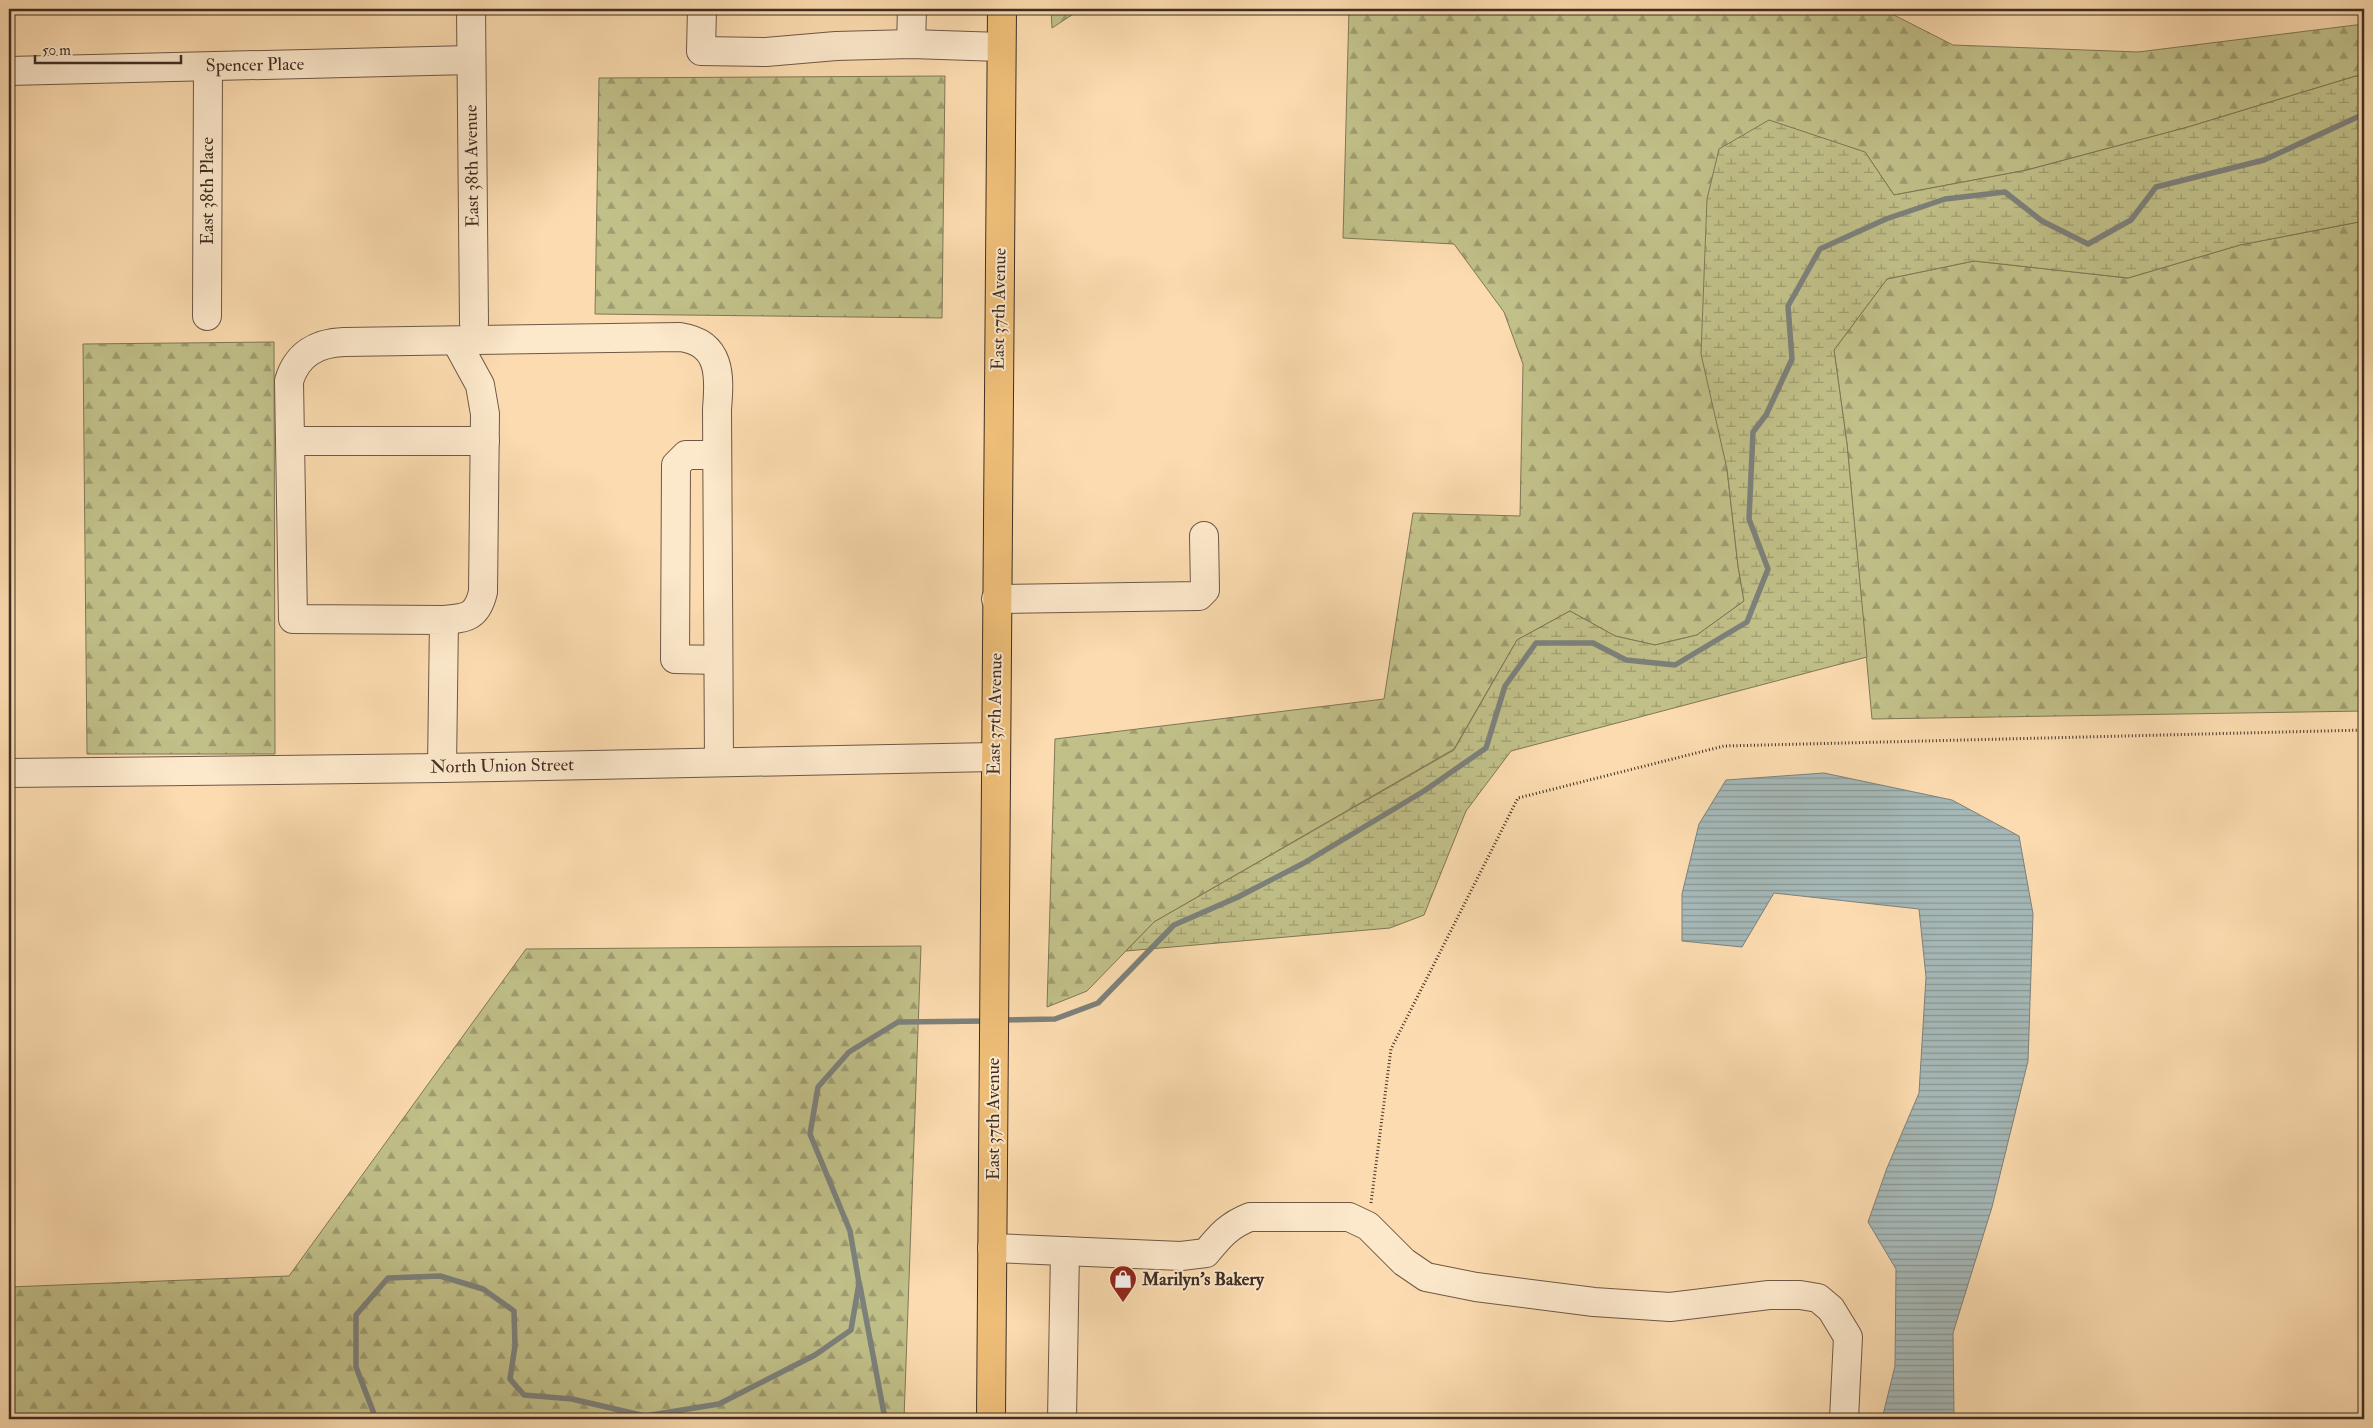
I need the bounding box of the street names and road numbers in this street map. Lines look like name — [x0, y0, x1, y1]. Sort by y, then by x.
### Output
street label: Spencer Place — [206, 53, 305, 77]
street label: East 38th Avenue — [459, 104, 485, 228]
street label: East 38th Place — [196, 137, 219, 245]
street label: East 37th Avenue — [986, 247, 1012, 370]
street label: East 37th Avenue — [982, 652, 1008, 775]
street label: North Union Street — [430, 753, 574, 779]
street label: East 37th Avenue — [982, 1057, 1005, 1180]

